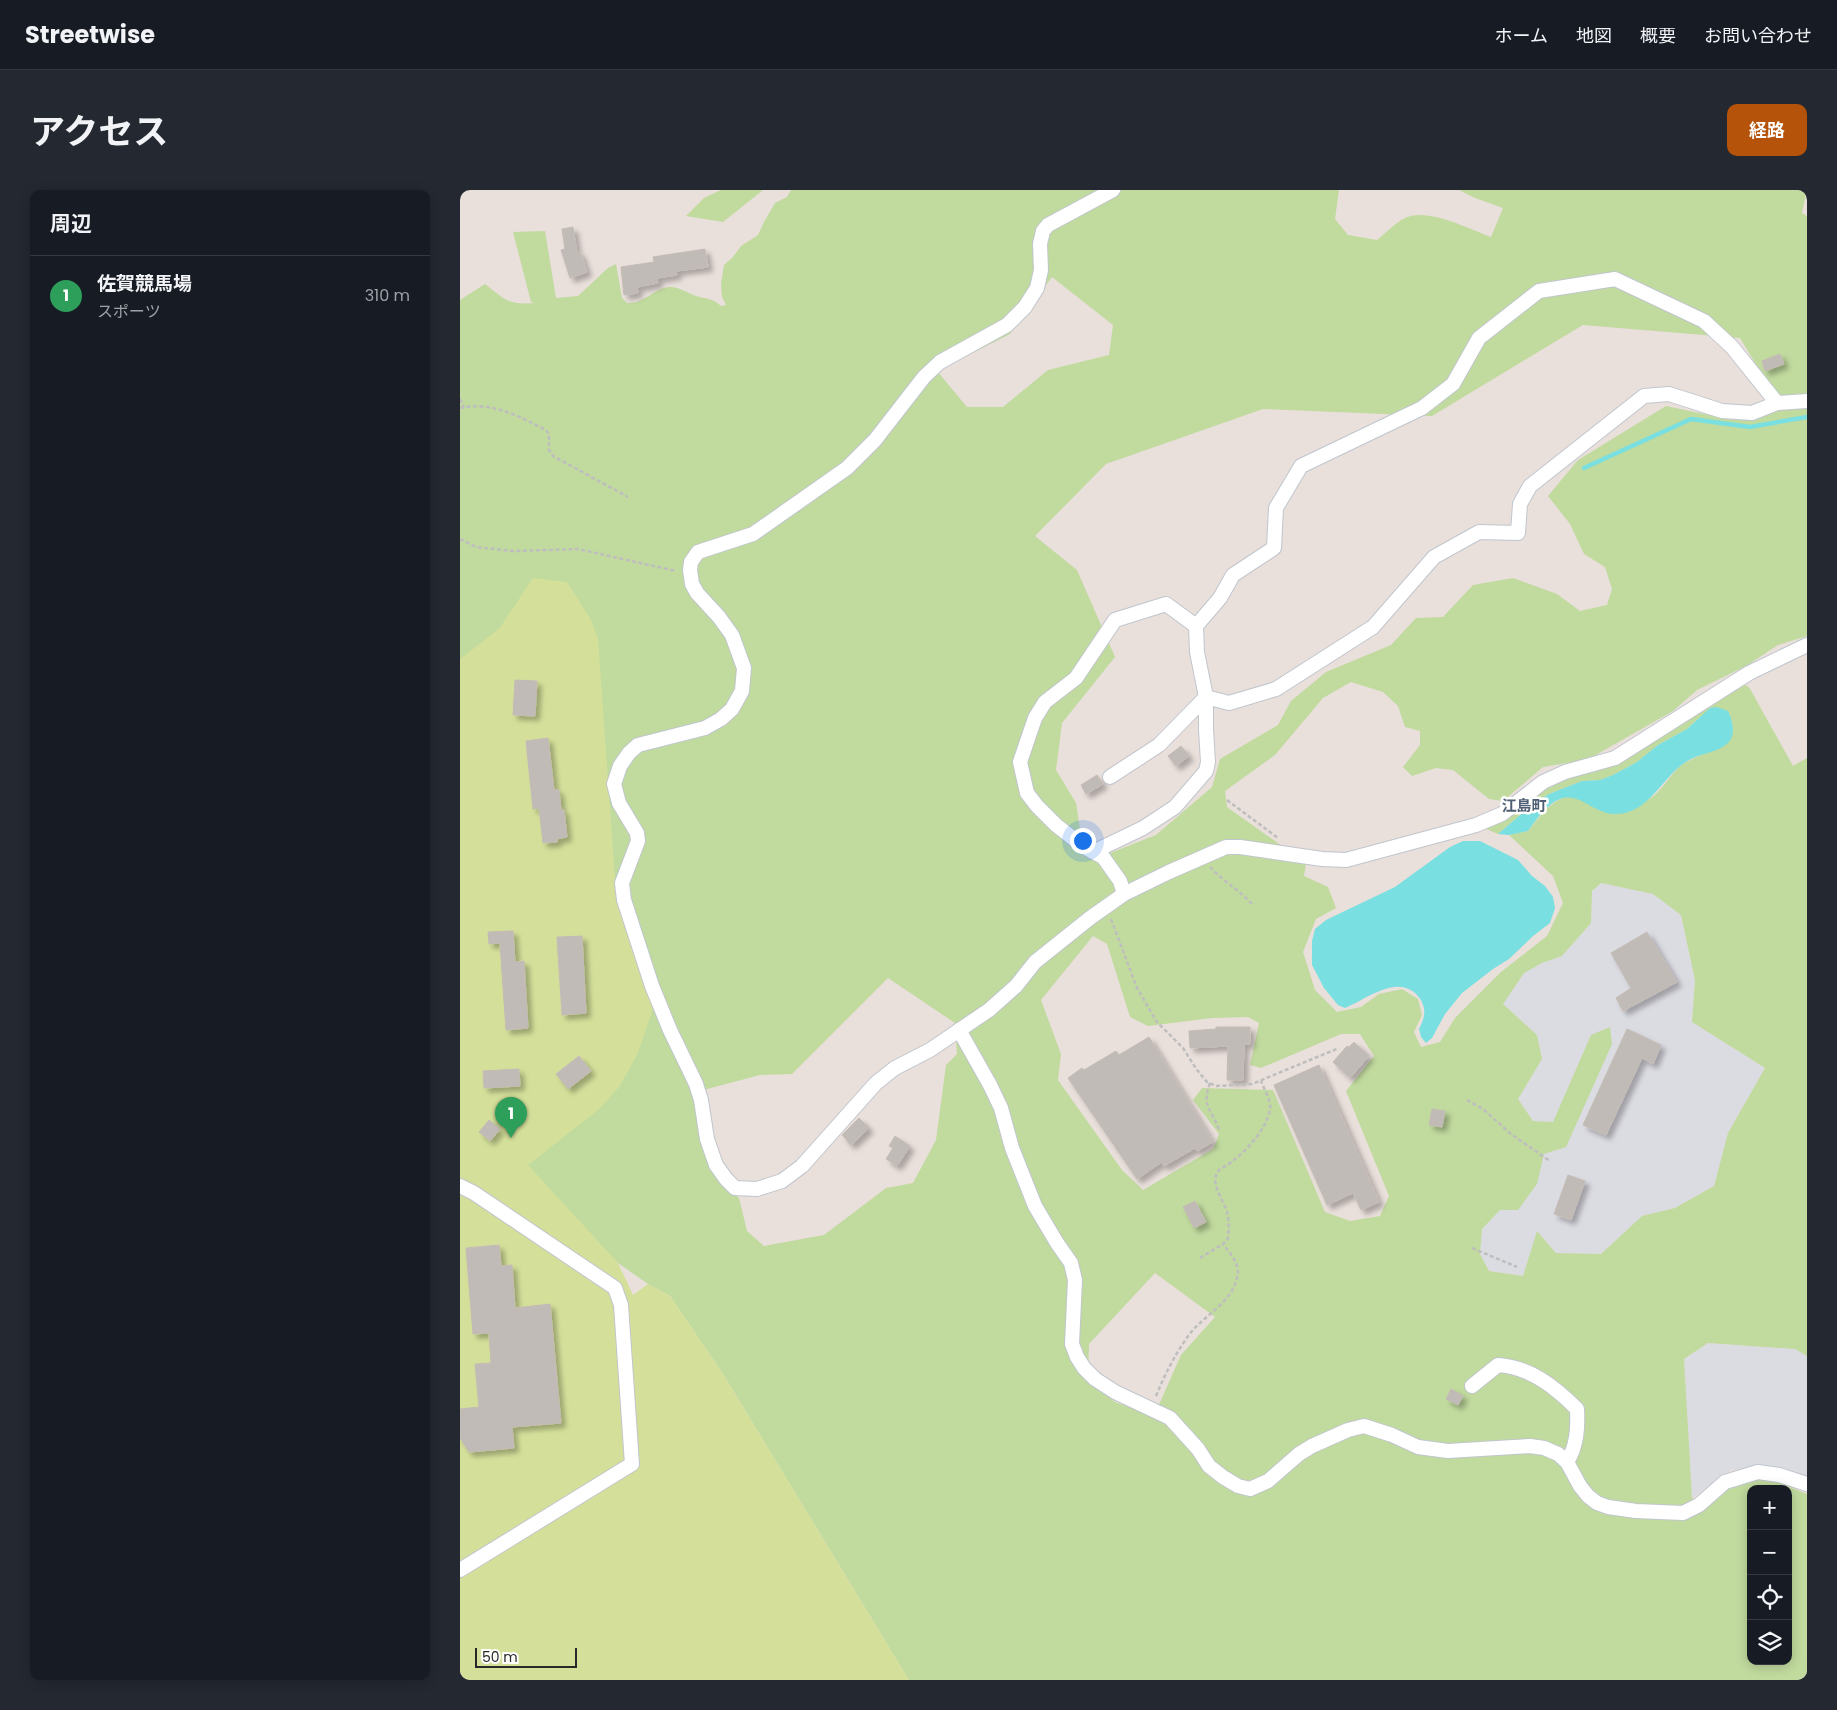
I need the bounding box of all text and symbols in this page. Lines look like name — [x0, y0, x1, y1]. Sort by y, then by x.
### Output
text: Streetwise — [25, 18, 155, 51]
text: ホーム — [1495, 23, 1548, 48]
text: 地図 — [1576, 23, 1612, 48]
text: 概要 — [1640, 23, 1676, 48]
text: お問い合わせ — [1704, 23, 1812, 48]
button: 経路 — [1727, 104, 1807, 156]
text: アクセス — [30, 107, 168, 156]
text: 周辺 — [50, 209, 92, 238]
text: 佐賀競馬場 — [97, 270, 192, 297]
text: 1 — [63, 284, 69, 307]
text: 310 m — [365, 284, 410, 307]
text: スポーツ — [97, 300, 161, 323]
district label: 江島町 — [1501, 795, 1547, 816]
your location — [1070, 828, 1096, 854]
pin: 1 — [495, 1097, 527, 1138]
map controls — [1747, 1485, 1792, 1665]
button: + — [1747, 1485, 1792, 1530]
button: − — [1747, 1530, 1792, 1575]
button: locate — [1747, 1575, 1792, 1620]
button: layers — [1747, 1620, 1792, 1665]
scale bar — [475, 1645, 578, 1668]
text: 50 m — [482, 1647, 518, 1667]

